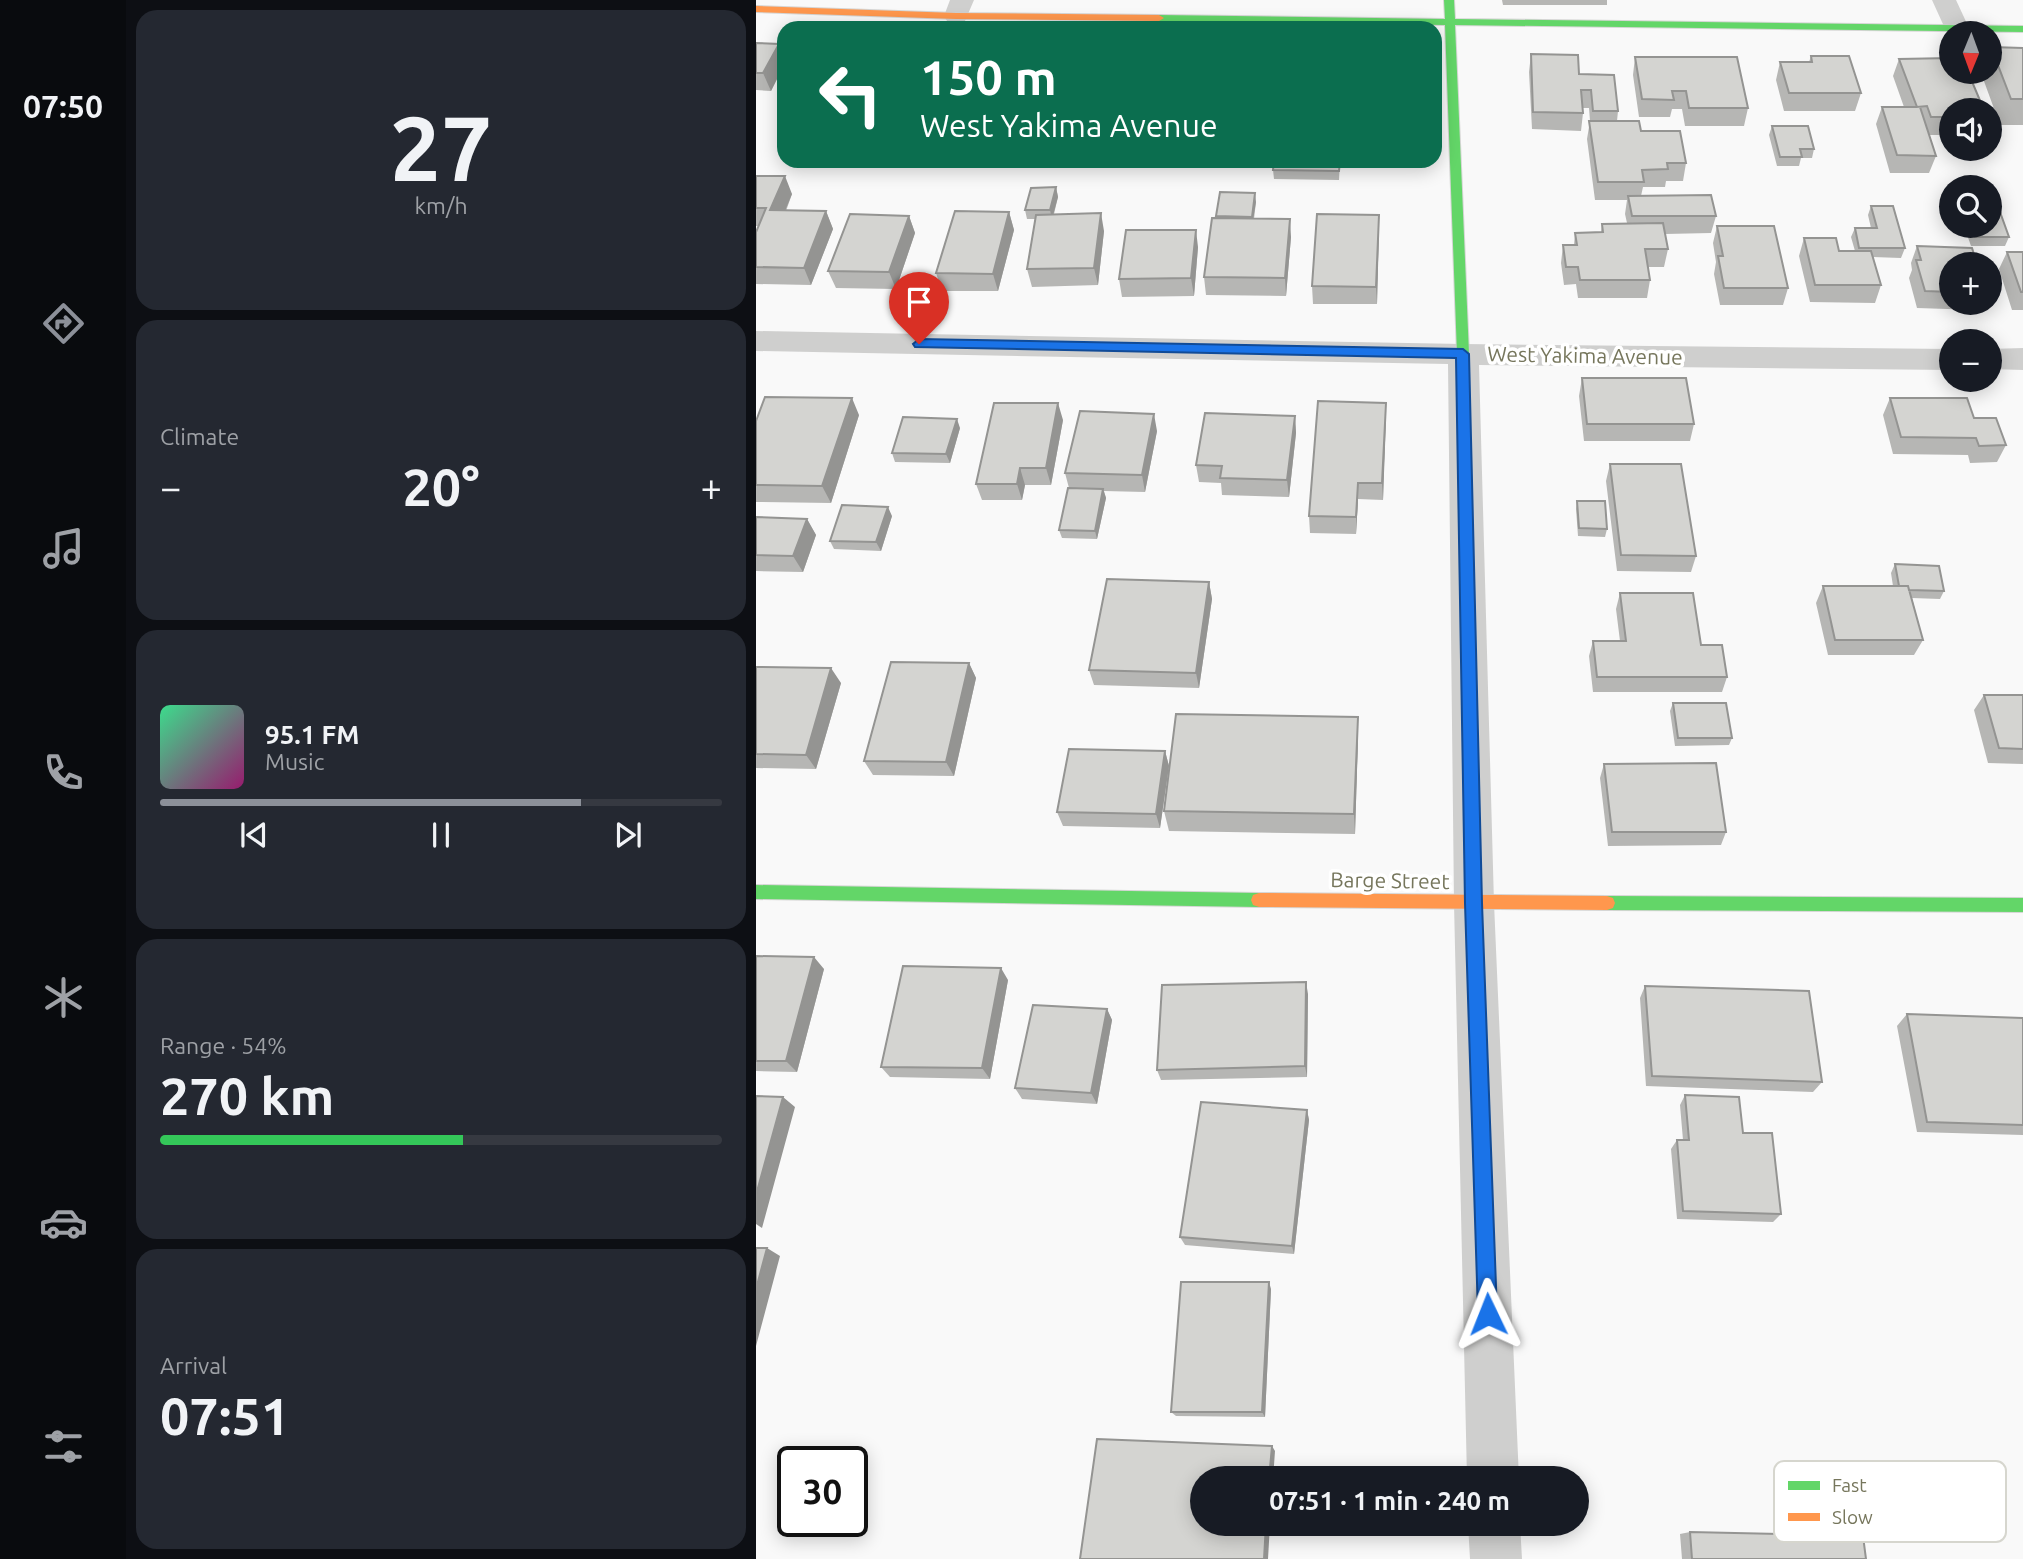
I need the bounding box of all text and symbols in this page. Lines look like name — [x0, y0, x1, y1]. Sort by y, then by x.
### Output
north arrow — [1939, 21, 2002, 84]
map controls — [1939, 21, 2002, 392]
icon: left — [805, 49, 896, 140]
text: 150 m — [920, 49, 1057, 104]
text: 07:50 — [23, 88, 103, 124]
text: 27 — [390, 96, 492, 198]
button: sound — [1939, 98, 2002, 161]
text: West Yakima Avenue — [920, 107, 1218, 143]
button: search — [1939, 175, 2002, 238]
text: km/h — [414, 193, 468, 218]
button: + — [1939, 252, 2002, 315]
pin — [889, 272, 949, 344]
icon: arrive — [900, 283, 938, 321]
icon: directions — [39, 299, 88, 348]
button: − — [1939, 329, 2002, 392]
street label: West Yakima Avenue — [1487, 341, 1683, 369]
text: Climate — [160, 424, 239, 449]
text: 20° — [402, 458, 480, 516]
text: − — [160, 466, 181, 508]
text: + — [701, 466, 722, 508]
icon: music — [39, 524, 88, 573]
text: 95.1 FM — [265, 720, 359, 749]
icon: phone — [39, 748, 88, 797]
text: Music — [265, 749, 324, 774]
icon: previous — [235, 816, 273, 854]
icon: pause — [422, 816, 460, 854]
icon: next — [609, 816, 647, 854]
street label: Barge Street — [1330, 867, 1450, 893]
icon: climate — [39, 973, 88, 1022]
text: Range · 54% — [160, 1033, 287, 1058]
text: 270 km — [160, 1067, 334, 1125]
icon: car — [39, 1198, 88, 1247]
position arrow — [1451, 1277, 1525, 1351]
text: Arrival — [160, 1353, 227, 1378]
text: 07:51 — [160, 1387, 290, 1445]
icon: filters — [39, 1422, 88, 1471]
speed limit sign: 30 — [777, 1446, 868, 1537]
legend — [1774, 1461, 2006, 1542]
text: Fast — [1832, 1474, 1867, 1496]
text: 07:51 · 1 min · 240 m — [1269, 1486, 1510, 1515]
text: Slow — [1832, 1506, 1873, 1528]

